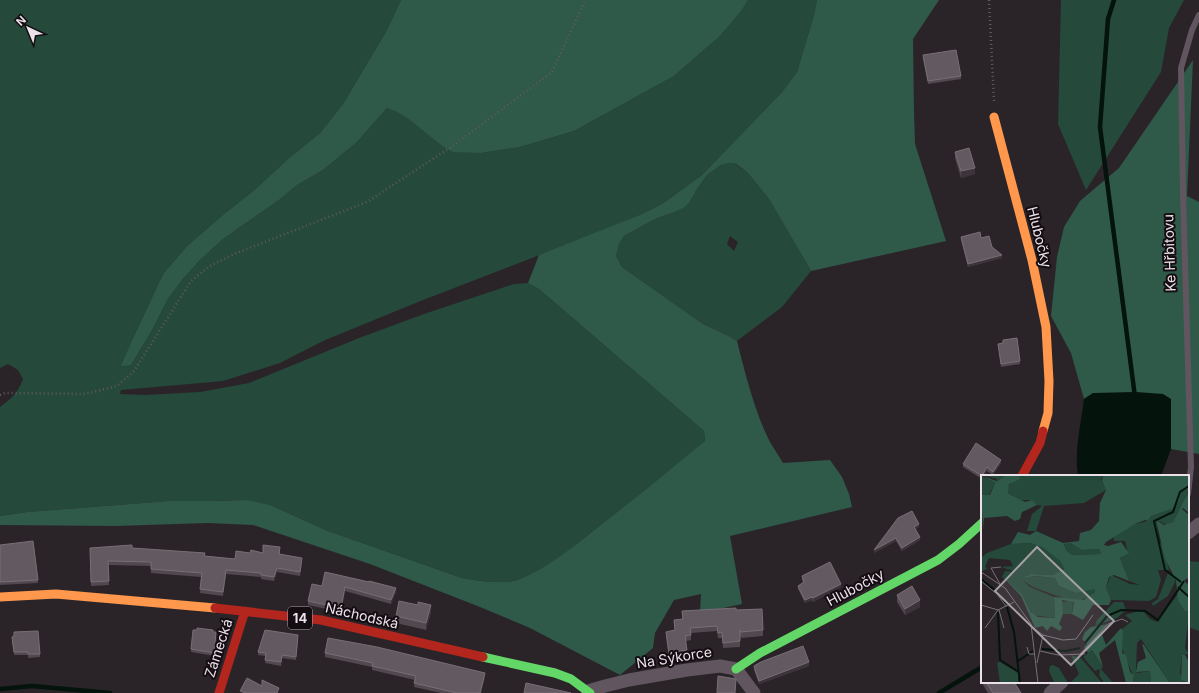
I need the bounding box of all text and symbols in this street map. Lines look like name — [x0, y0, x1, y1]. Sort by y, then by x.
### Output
north arrow — [8, 8, 48, 48]
text: N — [13, 13, 29, 29]
street label: Hlubočky — [1024, 205, 1056, 270]
street label: Ke Hřbitovu — [1159, 214, 1179, 292]
inset map — [981, 475, 1189, 683]
street label: Hlubočky — [823, 565, 887, 609]
street label: Náchodská — [324, 598, 400, 632]
road number: 14 — [288, 607, 312, 629]
street label: Zámecká — [201, 617, 235, 679]
street label: Na Sýkorce — [635, 643, 713, 671]

